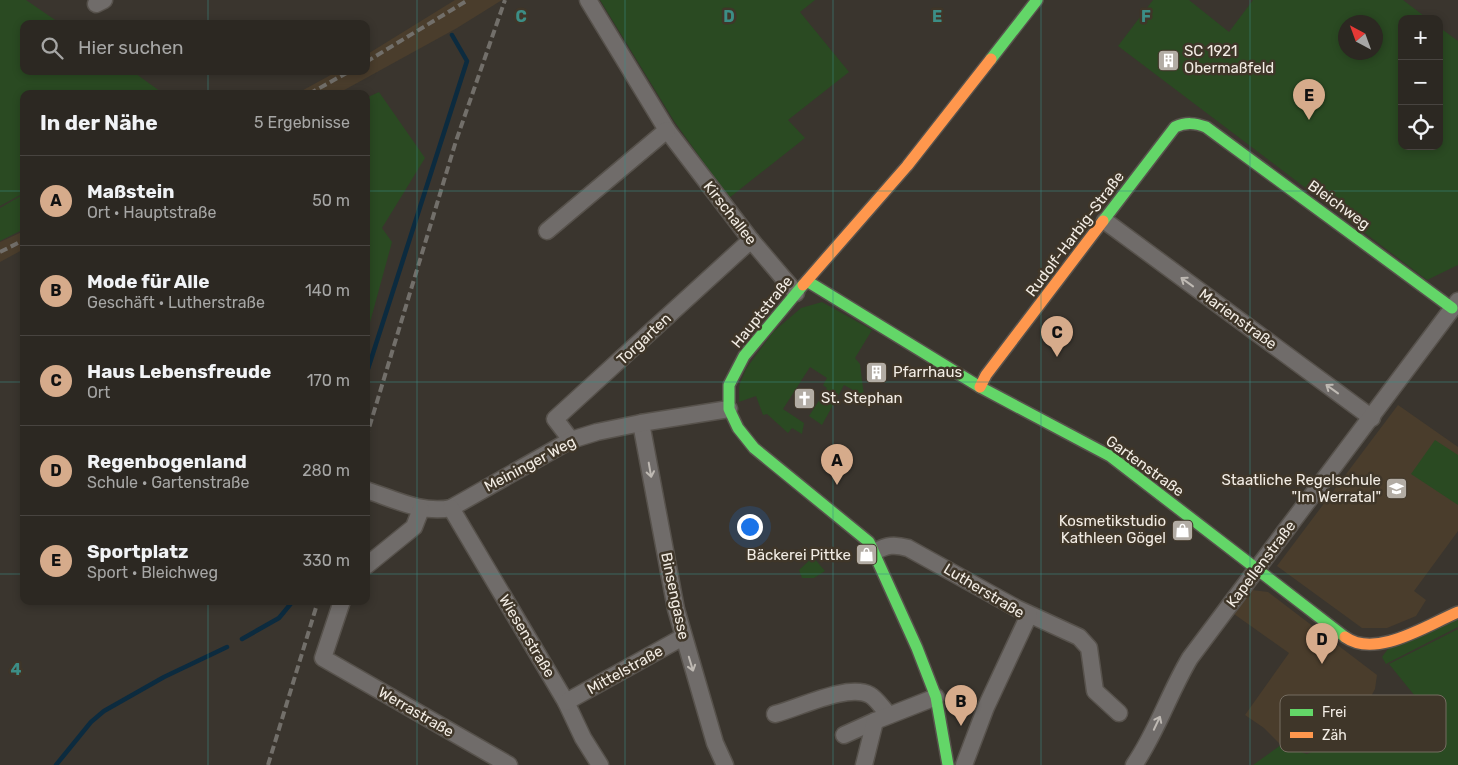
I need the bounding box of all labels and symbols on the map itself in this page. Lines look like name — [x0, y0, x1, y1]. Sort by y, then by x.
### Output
text: C — [515, 7, 527, 26]
text: D — [723, 7, 735, 26]
text: E — [932, 7, 942, 26]
text: F — [1141, 7, 1151, 26]
north arrow — [1338, 15, 1383, 60]
place label: SC 1921 Obermaßfeld — [1184, 42, 1274, 77]
building icon: SC 1921 Obermaßfeld — [1156, 48, 1180, 72]
pin: E — [1293, 79, 1325, 120]
street label: Rudolf-Harbig-Straße — [1022, 168, 1128, 300]
street label: Bleichweg — [1305, 177, 1373, 233]
street label: Kirschallee — [700, 178, 760, 248]
street label: Hauptstraße — [728, 272, 796, 352]
one-way arrow — [1180, 277, 1194, 287]
street label: Marienstraße — [1196, 285, 1280, 353]
street label: Torgarten — [613, 309, 675, 369]
pin: C — [1041, 316, 1073, 357]
building icon: Pfarrhaus — [865, 360, 889, 384]
place label: Pfarrhaus — [893, 363, 962, 381]
one-way arrow — [1325, 384, 1339, 394]
church icon: St. Stephan — [793, 386, 817, 410]
place label: St. Stephan — [821, 389, 903, 407]
street label: Meininger Weg — [481, 432, 579, 496]
street label: Gartenstraße — [1102, 432, 1188, 500]
pin: A — [821, 444, 853, 485]
one-way arrow — [646, 462, 656, 478]
place label: Staatliche Regelschule "Im Werratal" — [1221, 471, 1381, 506]
school or university icon: Staatliche Regelschule "Im Werratal" — [1385, 477, 1409, 501]
place label: Kosmetikstudio Kathleen Gögel — [1059, 512, 1166, 547]
your location — [737, 514, 763, 540]
street label: Kapellenstraße — [1223, 517, 1299, 611]
shop icon: Kosmetikstudio Kathleen Gögel — [1170, 518, 1194, 542]
shop icon: Bäckerei Pittke — [855, 543, 879, 567]
place label: Bäckerei Pittke — [747, 546, 851, 564]
street label: Binsengasse — [657, 551, 693, 641]
street label: Lutherstraße — [940, 560, 1028, 622]
street label: Wiesenstraße — [495, 591, 559, 681]
pin: D — [1306, 623, 1338, 664]
street label: Mittelstraße — [584, 642, 666, 698]
one-way arrow — [687, 655, 697, 671]
text: 4 — [11, 660, 22, 679]
street label: Werrastraße — [375, 683, 457, 741]
pin: B — [945, 685, 977, 726]
legend — [1280, 695, 1446, 752]
text: Frei — [1322, 704, 1346, 721]
one-way arrow — [1153, 715, 1163, 730]
text: Zäh — [1322, 727, 1347, 744]

